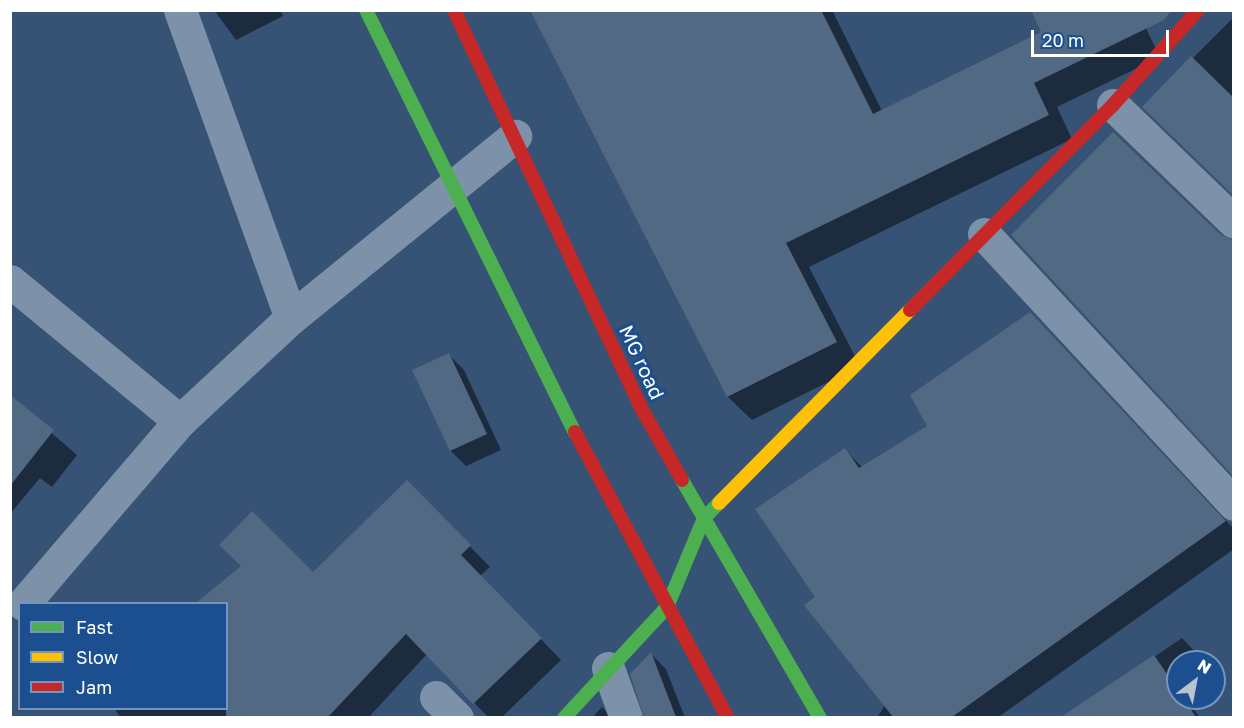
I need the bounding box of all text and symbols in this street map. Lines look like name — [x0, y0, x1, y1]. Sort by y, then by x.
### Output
scale bar — [1034, 18, 1172, 56]
text: 20 m — [1042, 29, 1084, 51]
street label: MG road — [614, 321, 670, 403]
legend — [18, 602, 228, 710]
text: Fast — [76, 616, 113, 638]
text: Slow — [76, 646, 118, 668]
north arrow — [1166, 650, 1226, 710]
text: N — [1194, 655, 1215, 678]
text: Jam — [76, 676, 112, 698]

